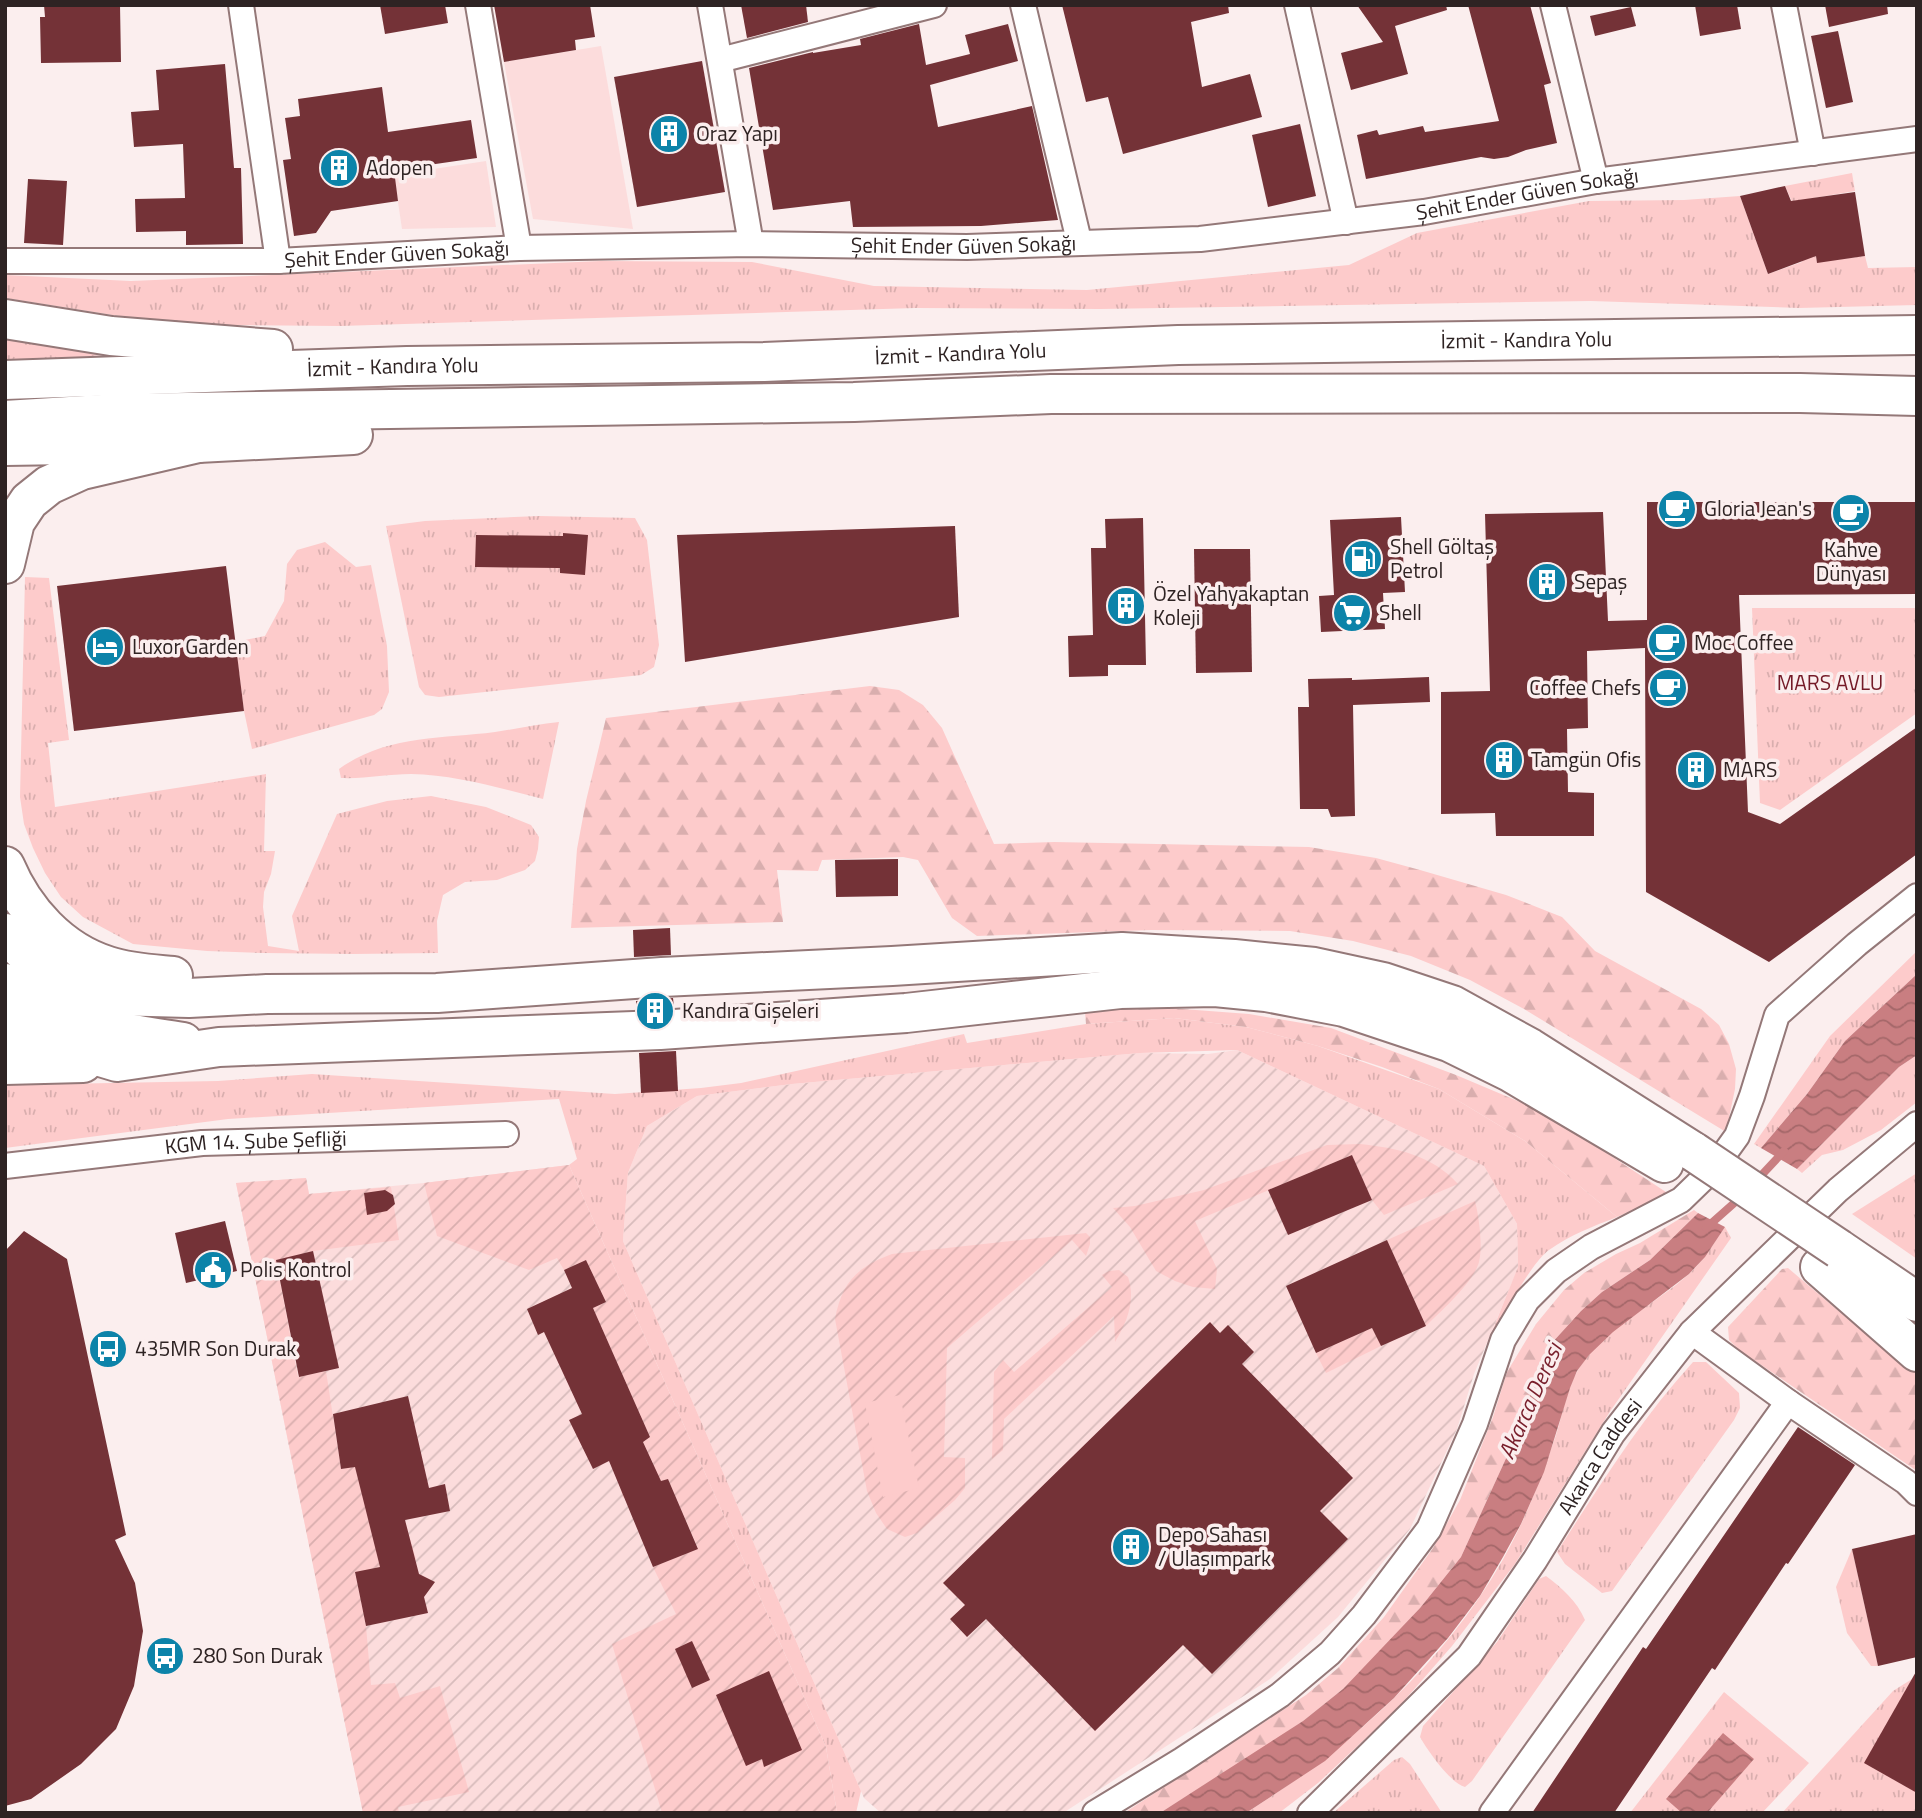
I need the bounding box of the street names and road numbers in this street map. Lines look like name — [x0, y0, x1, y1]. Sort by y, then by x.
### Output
street label: Şehit Ender Güven Sokağı — [1414, 159, 1640, 228]
street label: Şehit Ender Güven Sokağı — [851, 226, 1077, 262]
street label: Şehit Ender Güven Sokağı — [283, 232, 510, 276]
street label: İzmit - Kandıra Yolu — [1440, 322, 1612, 356]
street label: İzmit - Kandıra Yolu — [874, 333, 1047, 372]
street label: İzmit - Kandıra Yolu — [306, 348, 479, 384]
street label: KGM 14. Şube Şefliği — [163, 1122, 347, 1162]
street label: Akarca Caddesi — [1549, 1391, 1649, 1521]

